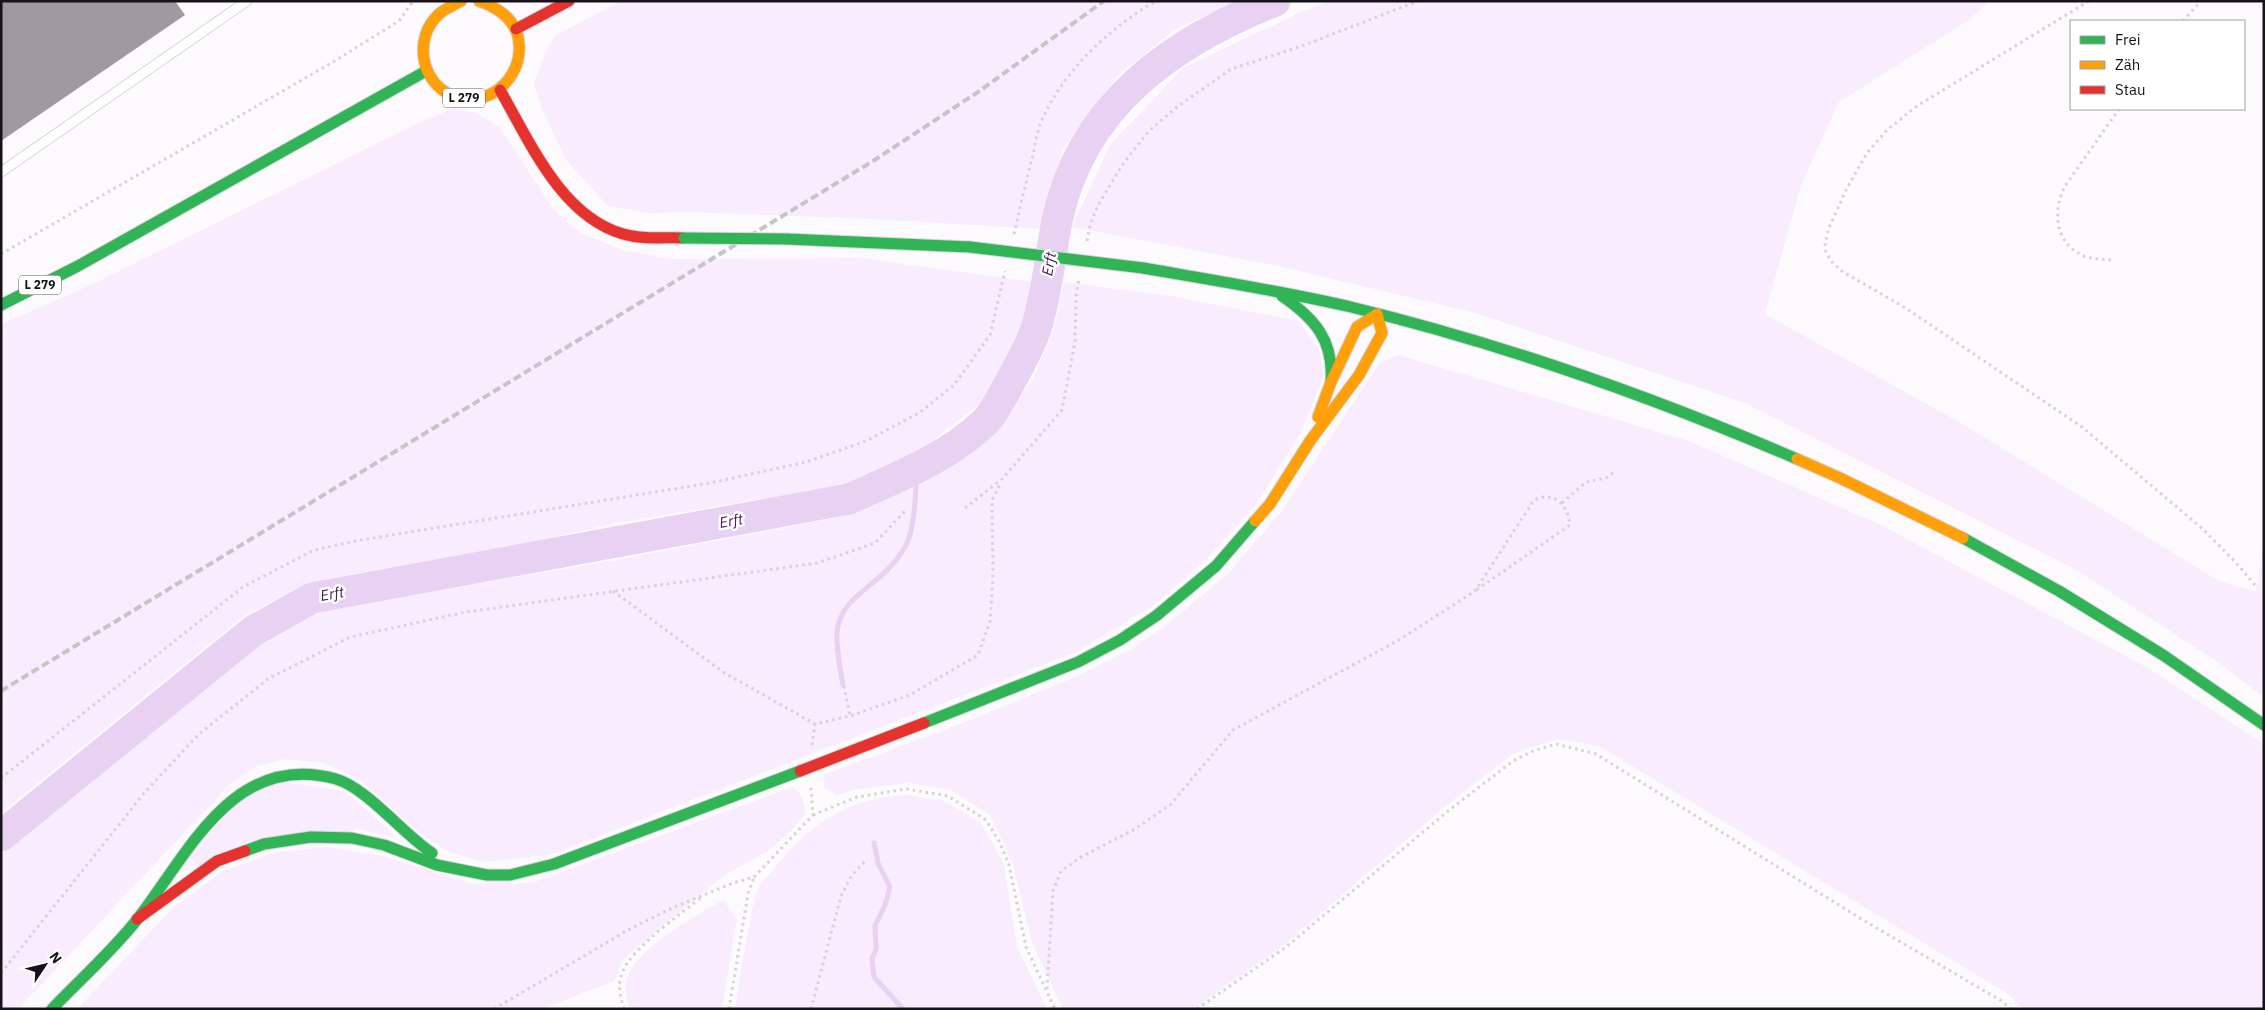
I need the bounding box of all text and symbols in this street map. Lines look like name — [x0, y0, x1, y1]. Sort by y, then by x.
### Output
legend — [2070, 20, 2245, 110]
text: Frei — [2115, 30, 2141, 49]
text: Zäh — [2115, 55, 2140, 74]
text: Stau — [2115, 80, 2146, 99]
road number: L 279 — [443, 89, 485, 108]
water label: Erft — [1037, 250, 1060, 277]
road number: L 279 — [19, 276, 61, 294]
water label: Erft — [718, 509, 745, 532]
water label: Erft — [319, 582, 346, 605]
north arrow — [20, 940, 70, 990]
text: N — [45, 948, 66, 967]

